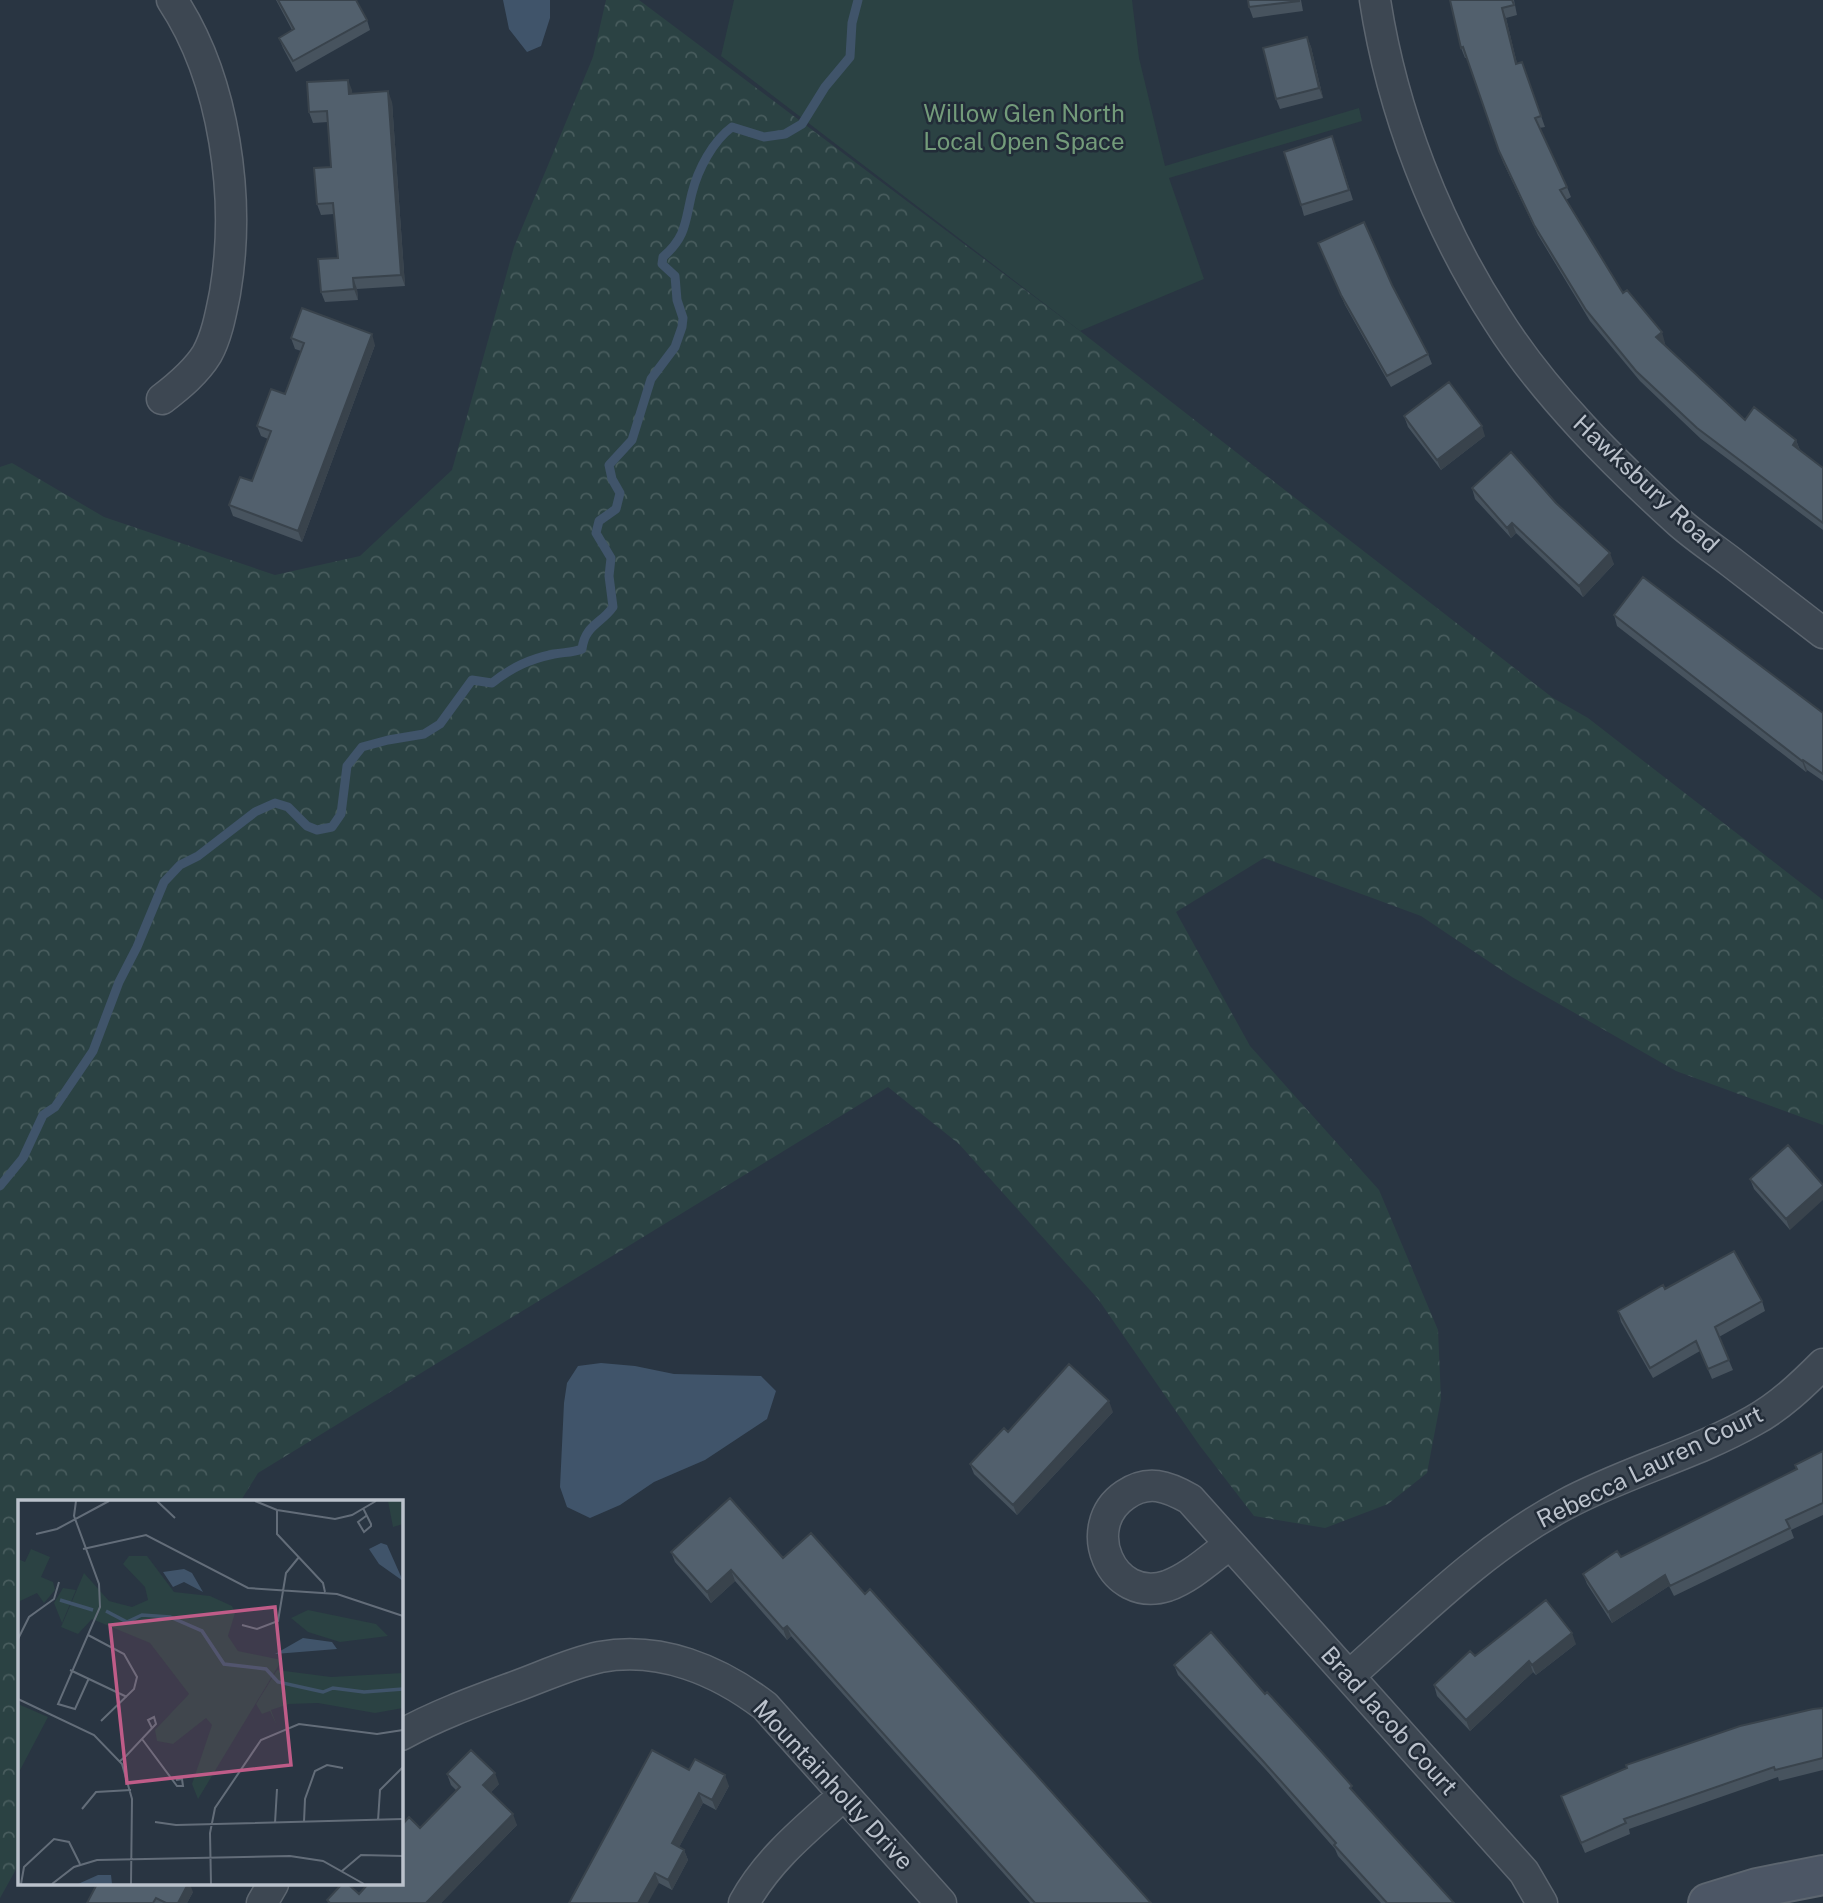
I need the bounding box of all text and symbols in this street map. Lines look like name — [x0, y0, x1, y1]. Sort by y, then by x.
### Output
park label: Willow Glen North Local Open Space — [923, 99, 1125, 155]
street label: Hawksbury Road — [1568, 409, 1725, 558]
street label: Rebecca Lauren Court — [1532, 1399, 1767, 1533]
inset map — [18, 1500, 402, 1885]
street label: Brad Jacob Court — [1316, 1640, 1464, 1800]
street label: Mountainholly Drive — [748, 1694, 920, 1875]

